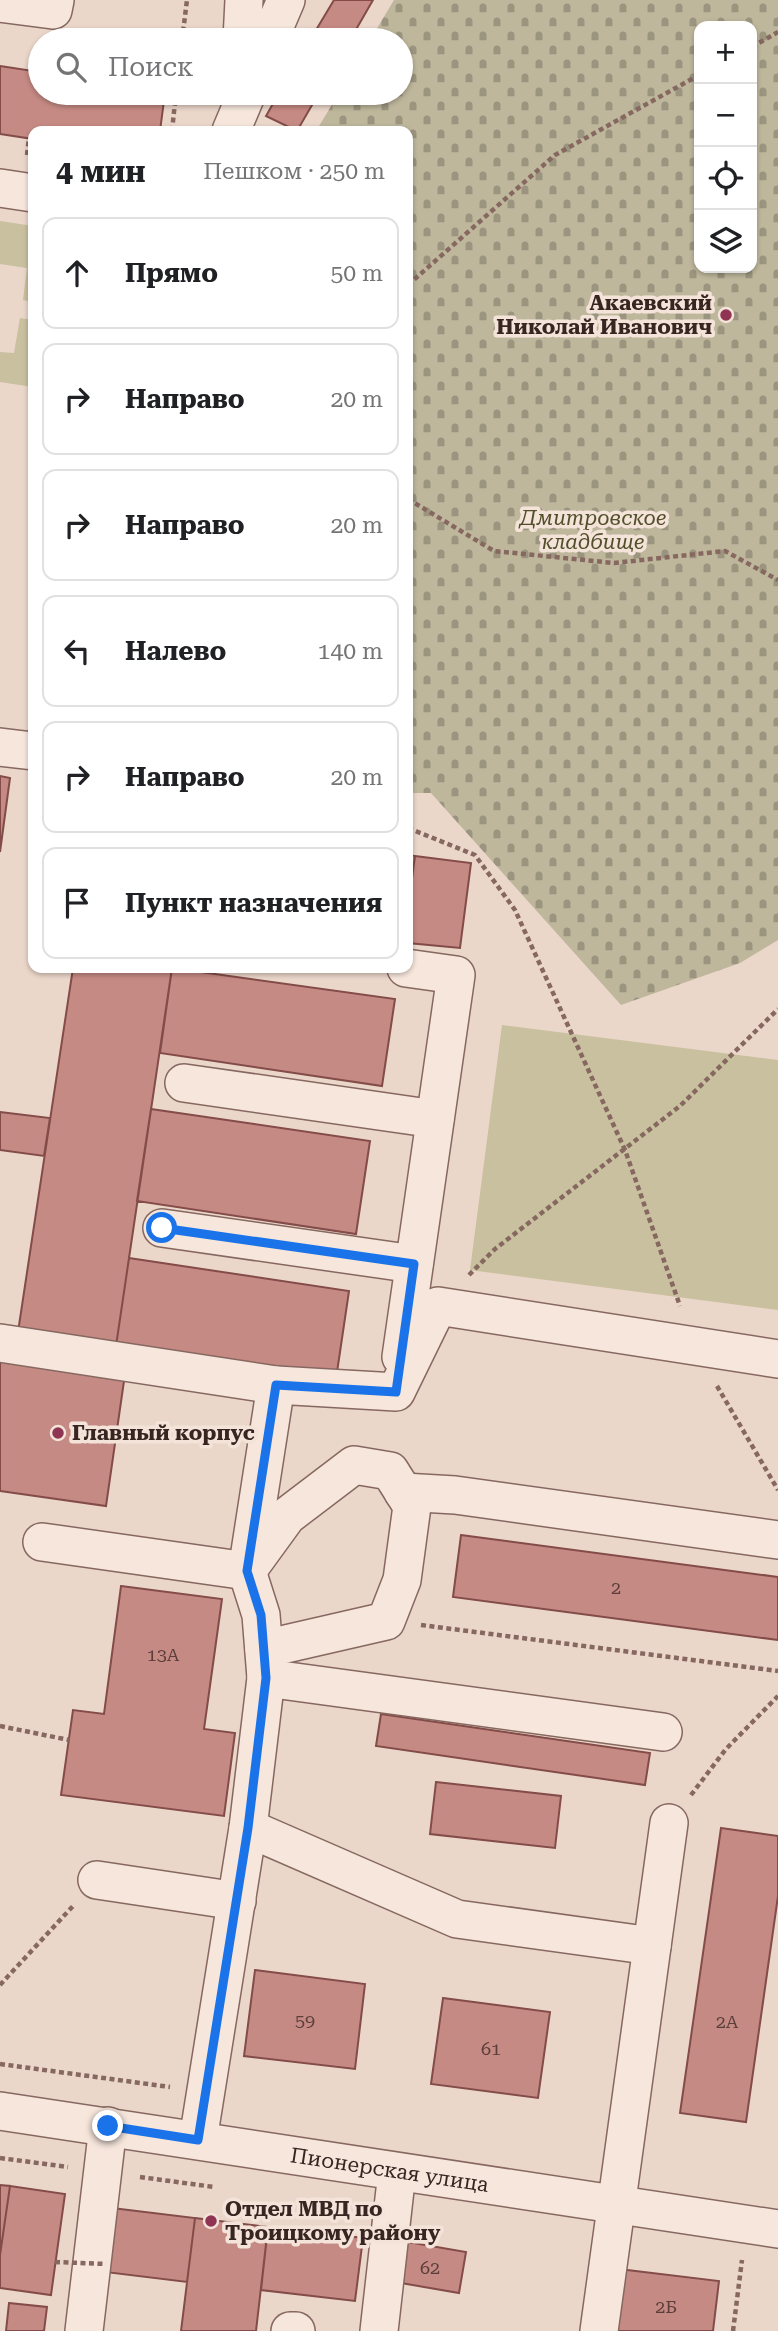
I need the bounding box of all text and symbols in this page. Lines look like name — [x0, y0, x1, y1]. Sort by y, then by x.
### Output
map controls — [694, 21, 757, 273]
button: + — [694, 21, 757, 84]
search box — [28, 28, 413, 105]
icon: search — [52, 48, 90, 86]
text: Поиск — [108, 52, 194, 82]
button: − — [694, 84, 757, 147]
button: locate — [694, 147, 757, 210]
text: 4 мин — [56, 154, 146, 189]
text: Пешком · 250 m — [203, 158, 385, 185]
button: layers — [694, 210, 757, 273]
icon: ahead — [58, 254, 96, 292]
text: Прямо — [125, 258, 218, 288]
text: 50 m — [330, 260, 383, 287]
place label: Акаевский Николай Иванович — [496, 291, 712, 339]
marker: Акаевский Николай Иванович — [718, 307, 734, 323]
icon: right — [58, 380, 96, 418]
text: Направо — [125, 384, 245, 414]
text: 20 m — [330, 386, 383, 413]
icon: right — [58, 506, 96, 544]
park label: Дмитровское кладбище — [518, 506, 666, 554]
text: Направо — [125, 510, 245, 540]
text: 20 m — [330, 512, 383, 539]
icon: left — [58, 632, 96, 670]
text: Налево — [125, 636, 226, 666]
text: 140 m — [318, 638, 383, 665]
icon: right — [58, 758, 96, 796]
text: Направо — [125, 762, 245, 792]
text: 20 m — [330, 764, 383, 791]
icon: arrive — [58, 884, 96, 922]
text: Пункт назначения — [125, 888, 382, 918]
route start — [146, 1212, 177, 1243]
place label: Главный корпус — [72, 1421, 255, 1445]
marker: Главный корпус — [50, 1425, 66, 1441]
house number: 2 — [611, 1577, 621, 1598]
house number: 13А — [147, 1644, 180, 1665]
house number: 59 — [295, 2010, 315, 2031]
house number: 2А — [716, 2011, 739, 2032]
house number: 61 — [481, 2038, 501, 2059]
route end — [92, 2110, 123, 2141]
street label: Пионерская улица — [289, 2143, 491, 2197]
place label: Отдел МВД по Троицкому району — [225, 2197, 441, 2245]
marker: Отдел МВД по Троицкому району — [203, 2213, 219, 2229]
house number: 62 — [420, 2257, 440, 2278]
house number: 2Б — [655, 2296, 677, 2317]

